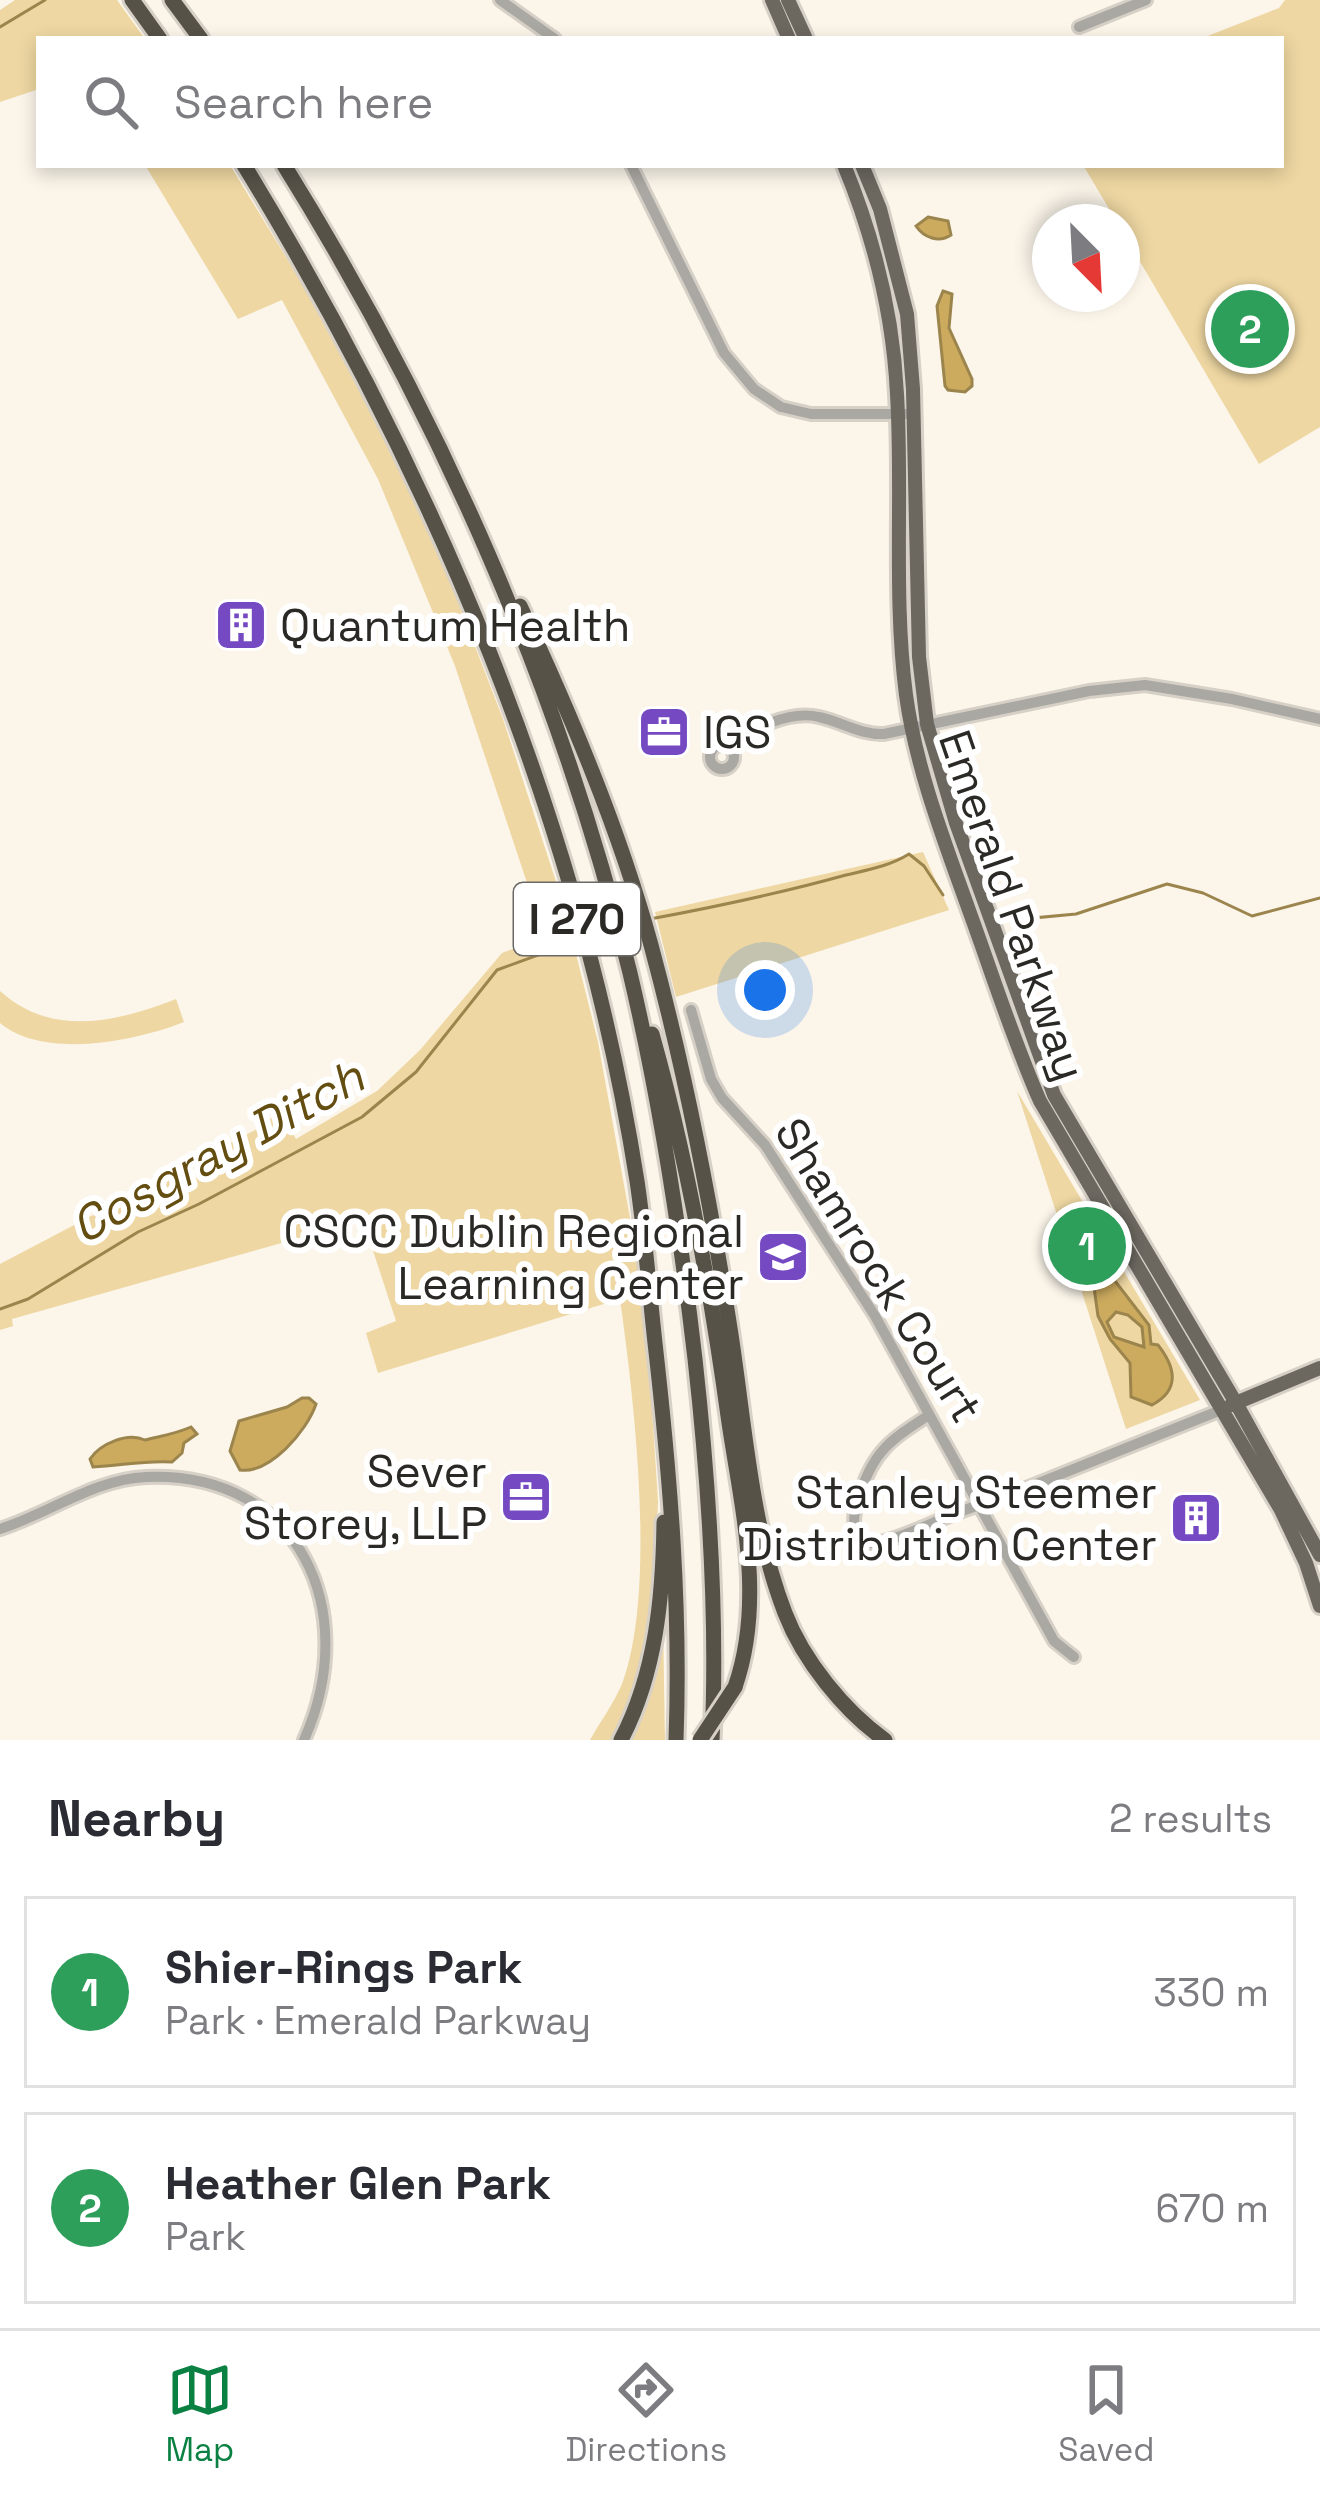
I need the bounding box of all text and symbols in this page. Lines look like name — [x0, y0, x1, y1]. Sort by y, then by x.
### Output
search box — [36, 36, 1284, 168]
icon: search — [78, 69, 144, 135]
text: Search here — [174, 74, 433, 131]
north arrow — [1032, 204, 1140, 312]
pin: 2 — [1211, 284, 1289, 374]
building icon: Quantum Health — [213, 597, 269, 653]
place label: Quantum Health — [280, 597, 630, 654]
office icon: IGS — [636, 704, 692, 760]
place label: IGS — [703, 704, 771, 761]
street label: Emerald Parkway — [926, 723, 1099, 1088]
road number: I 270 — [514, 883, 640, 955]
your location — [735, 960, 795, 1020]
water label: Cosgray Ditch — [60, 1045, 376, 1257]
street label: Shamrock Court — [762, 1107, 995, 1433]
pin: 1 — [1048, 1201, 1126, 1291]
place label: CSCC Dublin Regional Learning Center — [283, 1203, 744, 1312]
school or university icon: CSCC Dublin Regional Learning Center — [755, 1229, 811, 1285]
place label: Sever Storey, LLP — [244, 1443, 487, 1552]
place label: Stanley Steemer Distribution Center — [743, 1464, 1157, 1573]
office icon: Sever Storey, LLP — [498, 1469, 554, 1525]
building icon: Stanley Steemer Distribution Center — [1168, 1490, 1224, 1546]
text: Nearby — [48, 1786, 225, 1851]
text: 2 results — [1109, 1794, 1272, 1843]
text: Shier-Rings Park — [165, 1939, 522, 1996]
text: 1 — [81, 1968, 99, 2017]
text: 330 m — [1153, 1968, 1269, 2017]
text: Park · Emerald Parkway — [165, 1996, 591, 2045]
text: Heather Glen Park — [165, 2155, 551, 2212]
text: 2 — [78, 2184, 102, 2233]
text: 670 m — [1155, 2184, 1269, 2233]
text: Park — [165, 2212, 246, 2261]
tab: Map — [166, 2357, 234, 2471]
tab: Directions — [565, 2357, 727, 2471]
tab: Saved — [1058, 2357, 1154, 2471]

